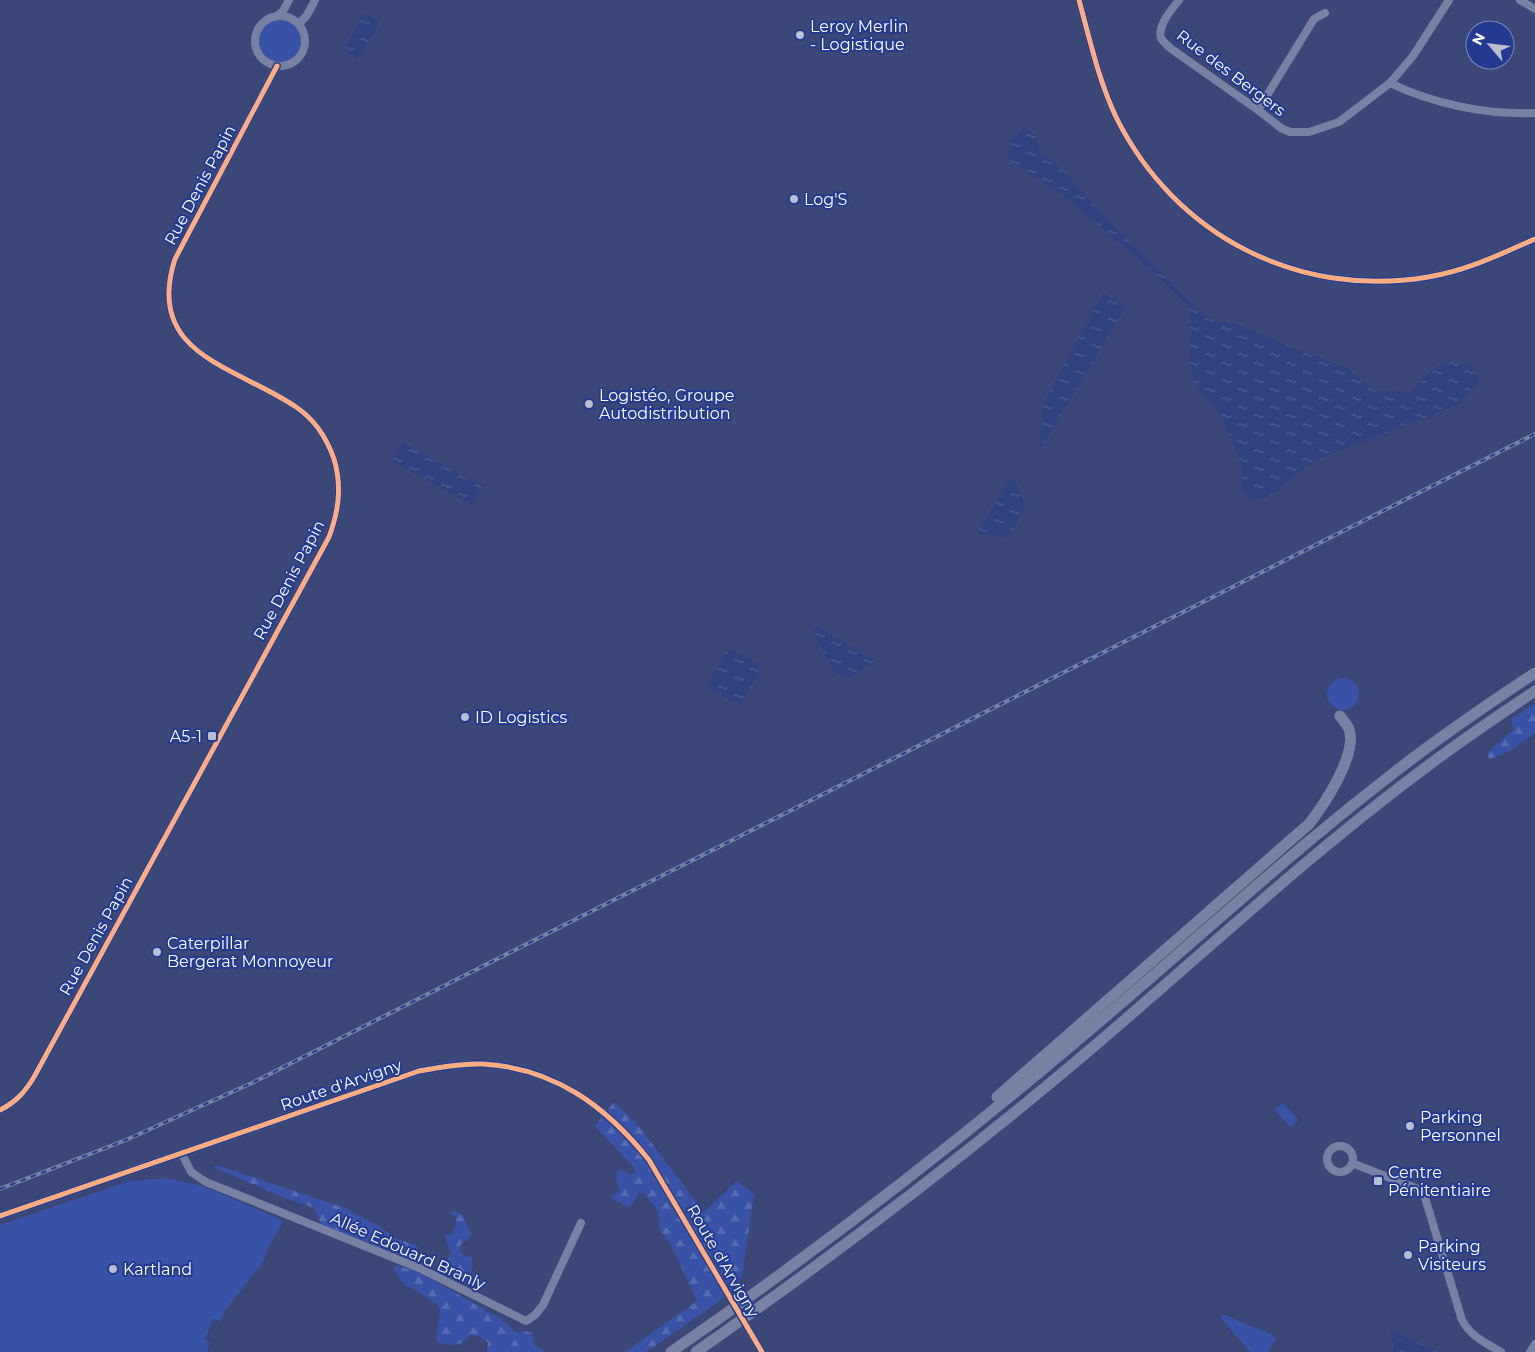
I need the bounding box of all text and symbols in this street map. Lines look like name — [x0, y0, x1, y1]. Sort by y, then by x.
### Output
place label: Leroy Merlin - Logistique — [810, 17, 909, 54]
north arrow — [1465, 20, 1515, 70]
street label: Rue des Bergers — [1173, 26, 1289, 120]
marker: Leroy Merlin - Logistique — [794, 29, 806, 41]
text: N — [1468, 30, 1489, 48]
street label: Rue Denis Papin — [160, 122, 240, 248]
place label: Log'S — [804, 190, 848, 209]
marker: Log'S — [788, 193, 800, 205]
place label: Logistéo, Groupe Autodistribution — [599, 386, 735, 423]
marker: Logistéo, Groupe Autodistribution — [583, 398, 595, 410]
street label: Rue Denis Papin — [249, 517, 329, 643]
place label: ID Logistics — [475, 708, 567, 727]
marker: ID Logistics — [459, 711, 471, 723]
place label: A5-1 — [170, 727, 202, 746]
marker: A5-1 — [206, 730, 218, 742]
street label: Rue Denis Papin — [55, 873, 137, 999]
place label: Caterpillar Bergerat Monnoyeur — [167, 934, 333, 971]
marker: Caterpillar Bergerat Monnoyeur — [151, 946, 163, 958]
street label: Route d'Arvigny — [278, 1055, 404, 1115]
place label: Parking Personnel — [1420, 1108, 1501, 1145]
marker: Parking Personnel — [1404, 1120, 1416, 1132]
place label: Centre Pénitentiaire — [1388, 1163, 1491, 1200]
marker: Centre Pénitentiaire — [1372, 1175, 1384, 1187]
street label: Route d'Arvigny — [683, 1201, 763, 1321]
street label: Allée Edouard Branly — [328, 1208, 489, 1294]
place label: Parking Visiteurs — [1418, 1237, 1486, 1274]
marker: Parking Visiteurs — [1402, 1249, 1414, 1261]
place label: Kartland — [123, 1260, 192, 1279]
marker: Kartland — [107, 1263, 119, 1275]

